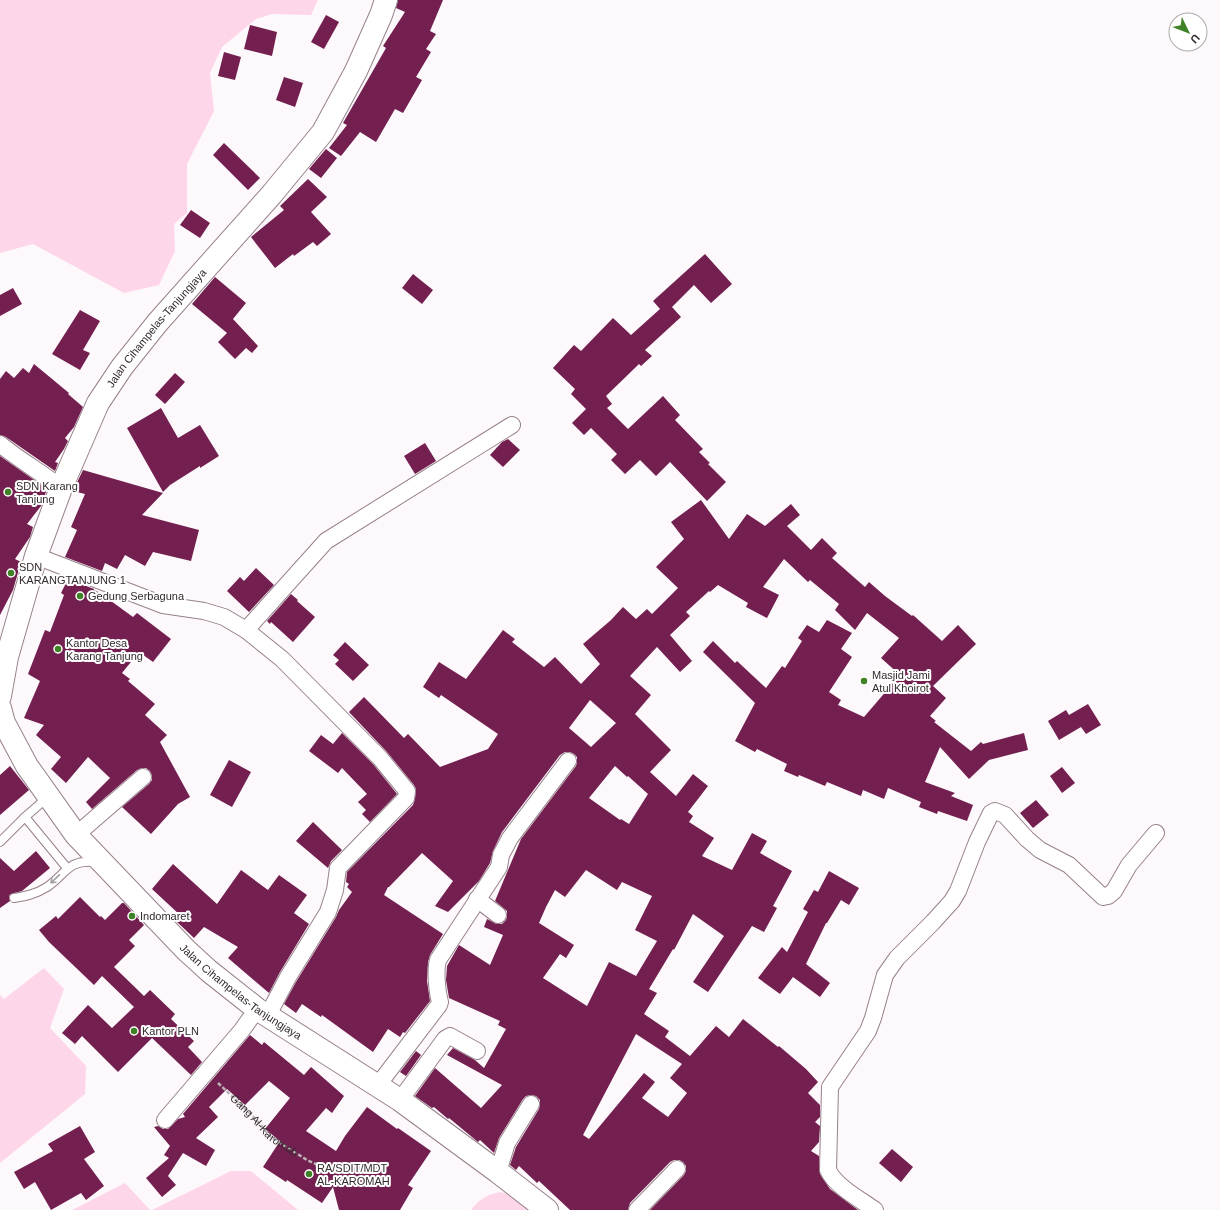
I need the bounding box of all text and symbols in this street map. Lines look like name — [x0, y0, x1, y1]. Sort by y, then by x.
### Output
north arrow — [1168, 12, 1208, 52]
text: U — [1188, 32, 1202, 46]
street label: Jalan Cihampelas-Tanjungjaya — [104, 266, 209, 390]
place label: SDN Karang Tanjung — [16, 480, 78, 505]
marker: SDN Karang Tanjung — [3, 487, 13, 497]
place label: SDN KARANGTANJUNG 1 — [19, 561, 126, 586]
marker: SDN KARANGTANJUNG 1 — [6, 568, 16, 578]
place label: Gedung Serbaguna — [88, 590, 185, 602]
marker: Gedung Serbaguna — [75, 591, 85, 601]
place label: Kantor Desa Karang Tanjung — [66, 637, 143, 662]
marker: Kantor Desa Karang Tanjung — [53, 644, 63, 654]
place label: Masjid Jami Atul Khoirot — [872, 669, 930, 694]
marker: Masjid Jami Atul Khoirot — [859, 676, 869, 686]
one-way arrow — [50, 874, 60, 884]
place label: Indomaret — [140, 910, 190, 922]
marker: Indomaret — [127, 911, 137, 921]
street label: Jalan Cihampelas-Tanjungjaya — [177, 941, 304, 1042]
place label: Kantor PLN — [142, 1025, 199, 1037]
marker: Kantor PLN — [129, 1026, 139, 1036]
street label: Gang Al-Karomah — [228, 1092, 300, 1159]
place label: RA/SDIT/MDT AL-KAROMAH — [317, 1162, 390, 1187]
marker: RA/SDIT/MDT AL-KAROMAH — [304, 1169, 314, 1179]

